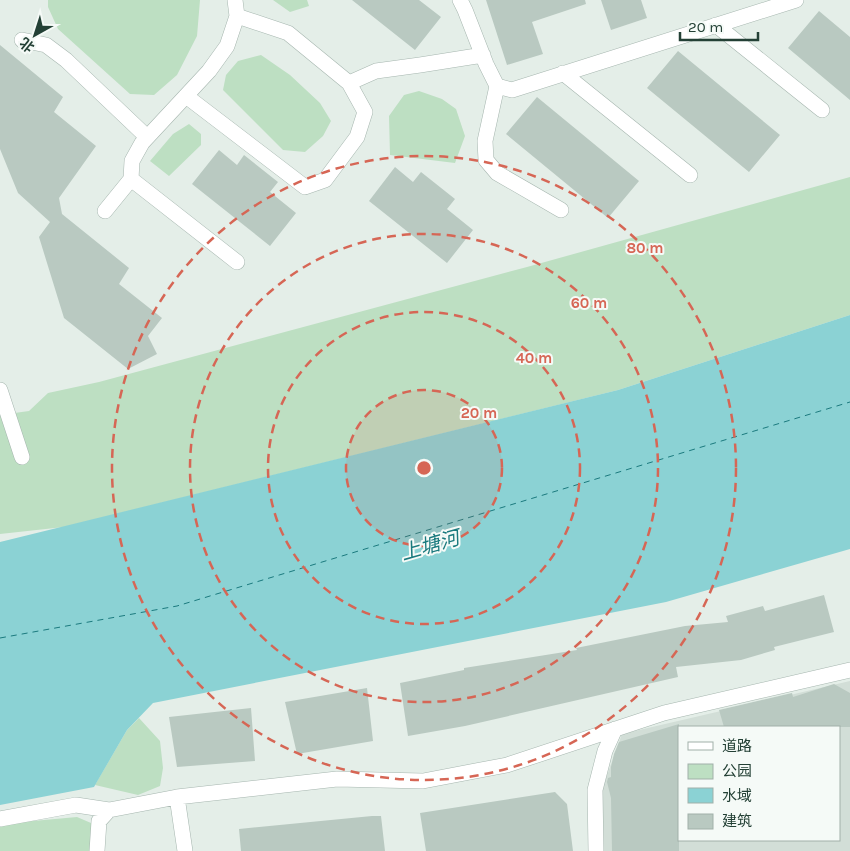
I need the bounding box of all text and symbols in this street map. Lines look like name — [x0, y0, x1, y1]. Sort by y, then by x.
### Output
north arrow — [10, 10, 60, 60]
scale bar — [680, 10, 758, 42]
text: 20 m — [688, 18, 723, 36]
text: 北 — [16, 34, 38, 56]
text: 80 m — [626, 239, 664, 257]
text: 60 m — [571, 294, 607, 312]
text: 40 m — [516, 349, 552, 367]
text: 20 m — [461, 404, 497, 422]
centre of rings — [415, 459, 433, 477]
water label: 上塘河 — [398, 525, 466, 565]
legend — [678, 726, 840, 841]
text: 道路 — [722, 737, 752, 755]
text: 公园 — [722, 762, 752, 780]
text: 水域 — [722, 787, 752, 805]
text: 建筑 — [722, 812, 752, 830]

